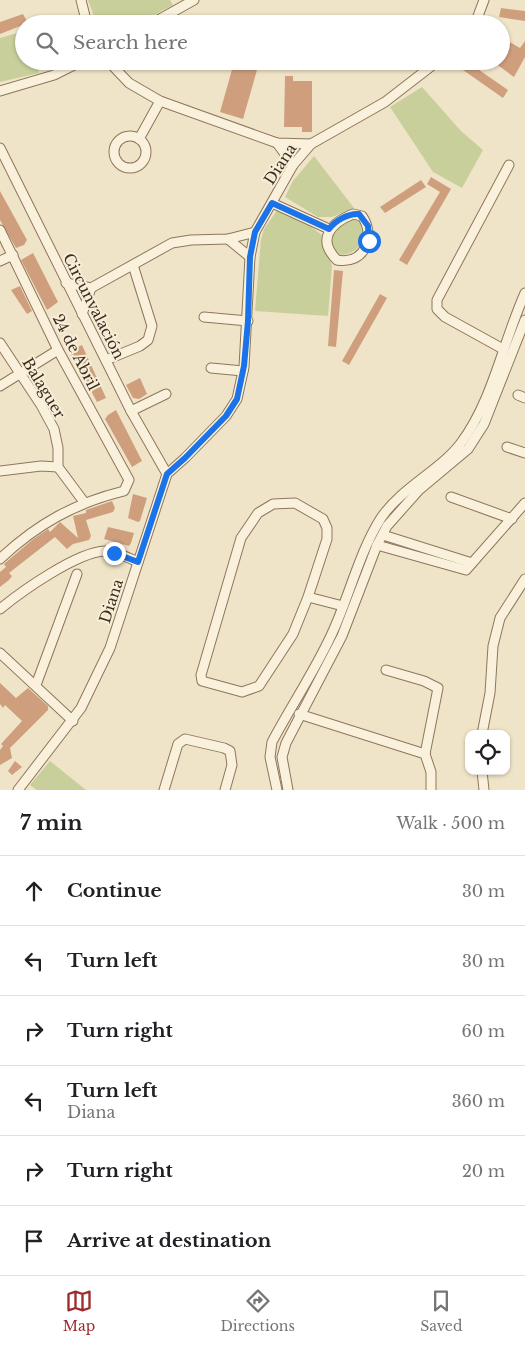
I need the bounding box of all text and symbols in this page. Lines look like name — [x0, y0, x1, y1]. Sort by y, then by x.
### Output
search box — [15, 15, 510, 70]
icon: search — [33, 29, 61, 57]
text: Search here — [73, 31, 188, 54]
street label: Diana — [260, 139, 301, 188]
route start — [358, 230, 381, 253]
street label: Circunvalación — [59, 250, 129, 362]
street label: 24 de Abril — [49, 311, 103, 394]
street label: Balaguer — [18, 354, 70, 423]
route end — [103, 542, 126, 565]
street label: Diana — [95, 576, 127, 625]
map controls — [465, 730, 510, 775]
button: locate — [465, 730, 510, 775]
text: 7 min — [20, 810, 83, 836]
text: Walk · 500 m — [396, 813, 505, 833]
icon: ahead — [20, 877, 48, 905]
text: Continue — [67, 879, 162, 902]
text: 30 m — [462, 881, 505, 901]
icon: left — [20, 947, 48, 975]
text: Turn left — [67, 949, 158, 972]
text: 30 m — [462, 951, 505, 971]
icon: right — [20, 1017, 48, 1045]
text: Turn right — [67, 1019, 173, 1042]
text: 60 m — [462, 1021, 505, 1041]
text: Turn left — [67, 1079, 158, 1102]
icon: left — [20, 1087, 48, 1115]
text: 360 m — [452, 1091, 505, 1111]
text: Diana — [67, 1102, 115, 1122]
icon: right — [20, 1157, 48, 1185]
text: Turn right — [67, 1159, 173, 1182]
text: 20 m — [462, 1161, 505, 1181]
icon: arrive — [20, 1227, 48, 1255]
text: Arrive at destination — [67, 1229, 271, 1252]
tab: Map — [63, 1287, 95, 1335]
tab: Directions — [220, 1287, 295, 1335]
tab: Saved — [420, 1287, 462, 1335]

